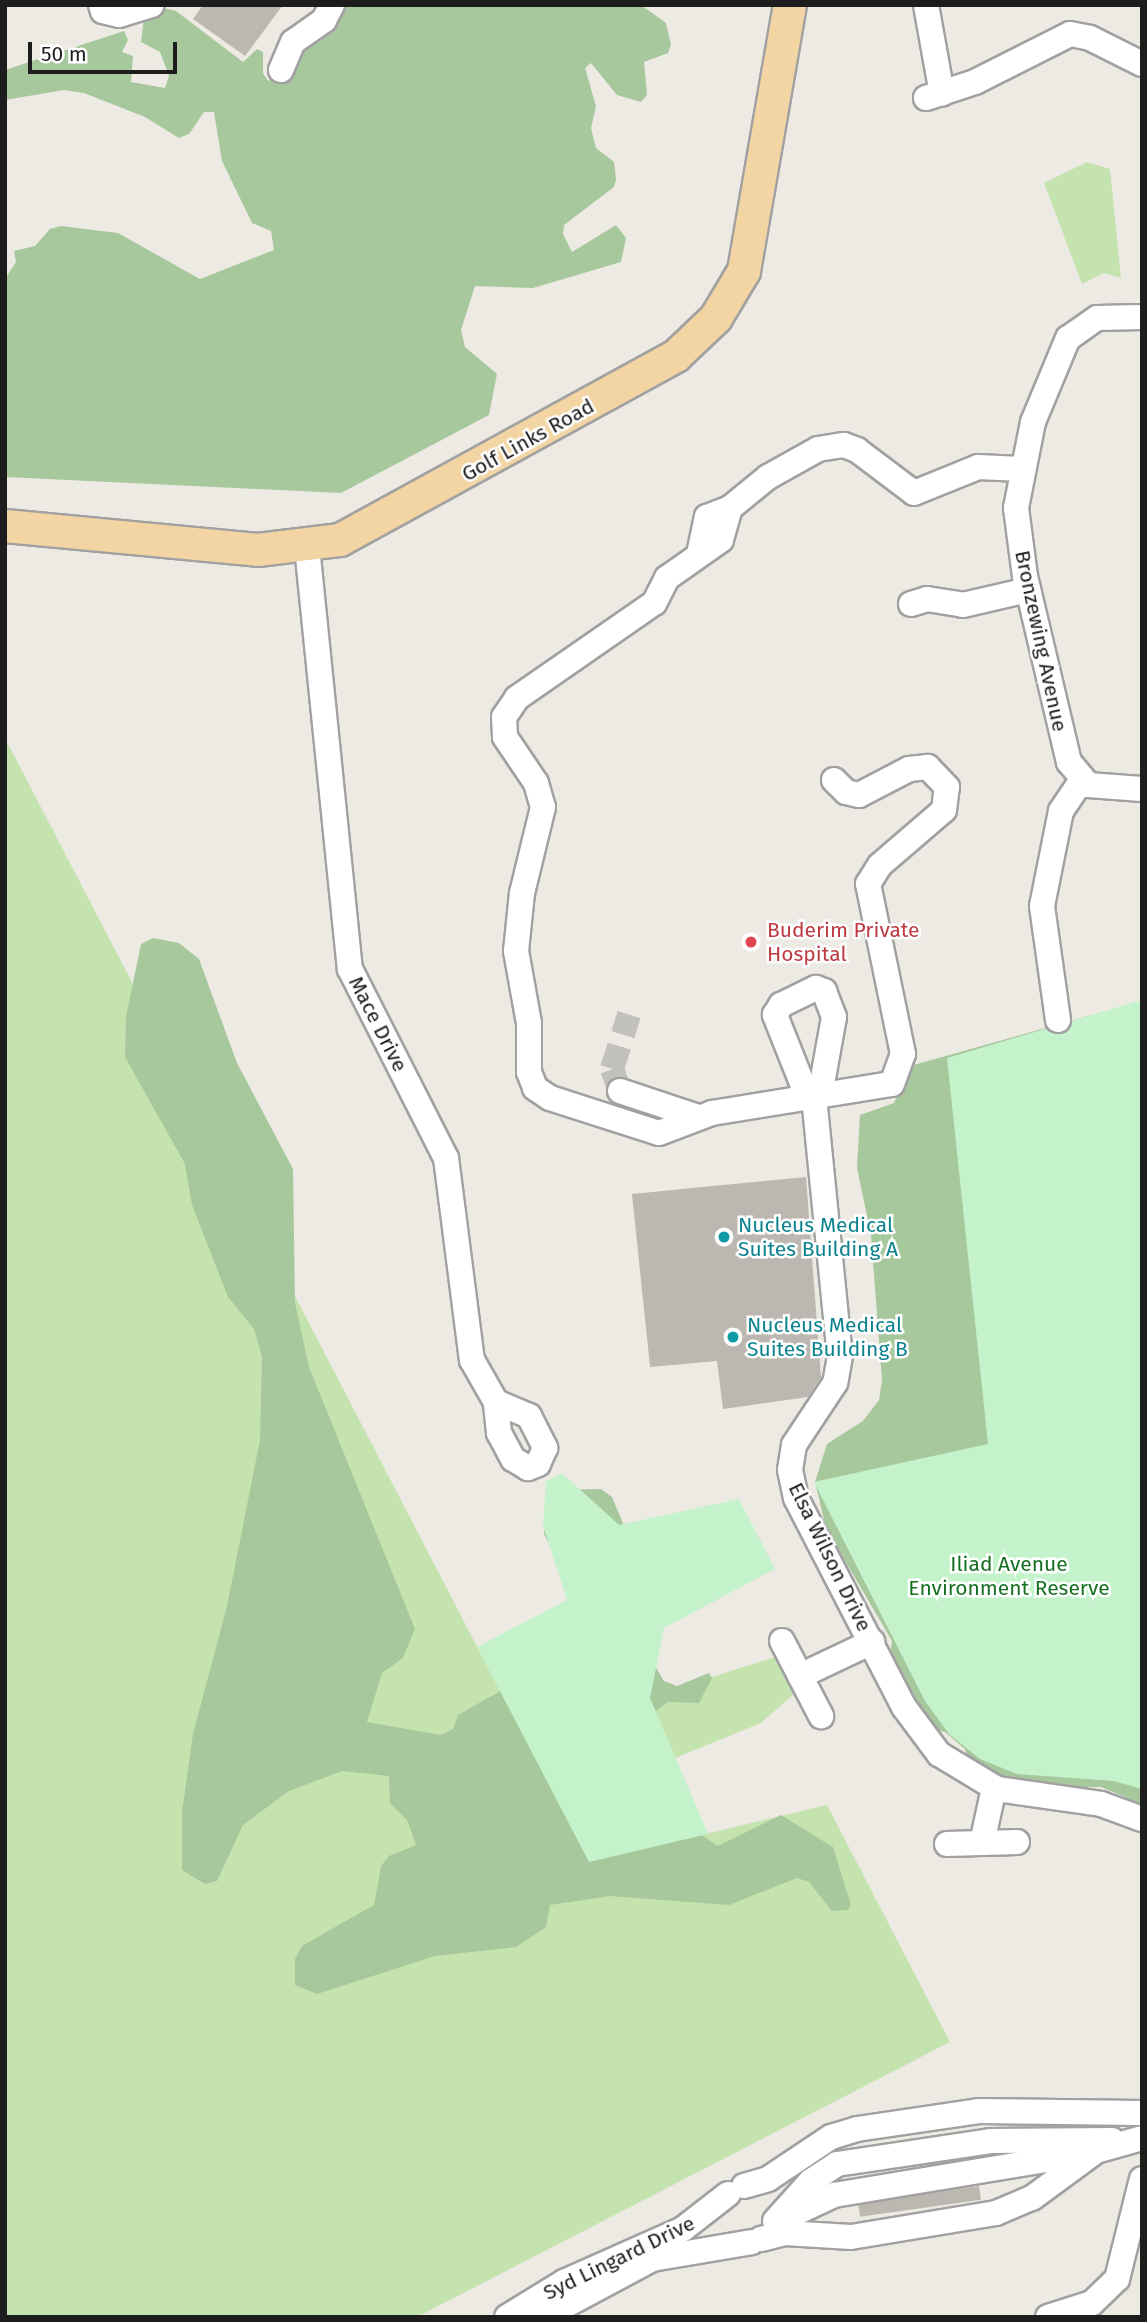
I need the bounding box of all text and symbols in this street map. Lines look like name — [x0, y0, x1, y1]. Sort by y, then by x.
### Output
scale bar — [32, 28, 180, 72]
text: 50 m — [41, 41, 87, 67]
street label: Golf Links Road — [457, 393, 599, 487]
street label: Bronzewing Avenue — [1009, 548, 1073, 734]
place label: Buderim Private Hospital — [767, 917, 920, 967]
marker: Buderim Private Hospital — [741, 932, 761, 952]
street label: Mace Drive — [343, 972, 413, 1076]
place label: Nucleus Medical Suites Building A — [738, 1212, 898, 1262]
marker: Nucleus Medical Suites Building A — [716, 1229, 732, 1245]
place label: Nucleus Medical Suites Building B — [747, 1312, 908, 1362]
marker: Nucleus Medical Suites Building B — [725, 1329, 741, 1345]
street label: Elsa Wilson Drive — [783, 1478, 877, 1636]
park label: Iliad Avenue Environment Reserve — [908, 1551, 1110, 1601]
street label: Syd Lingard Drive — [539, 2210, 699, 2306]

